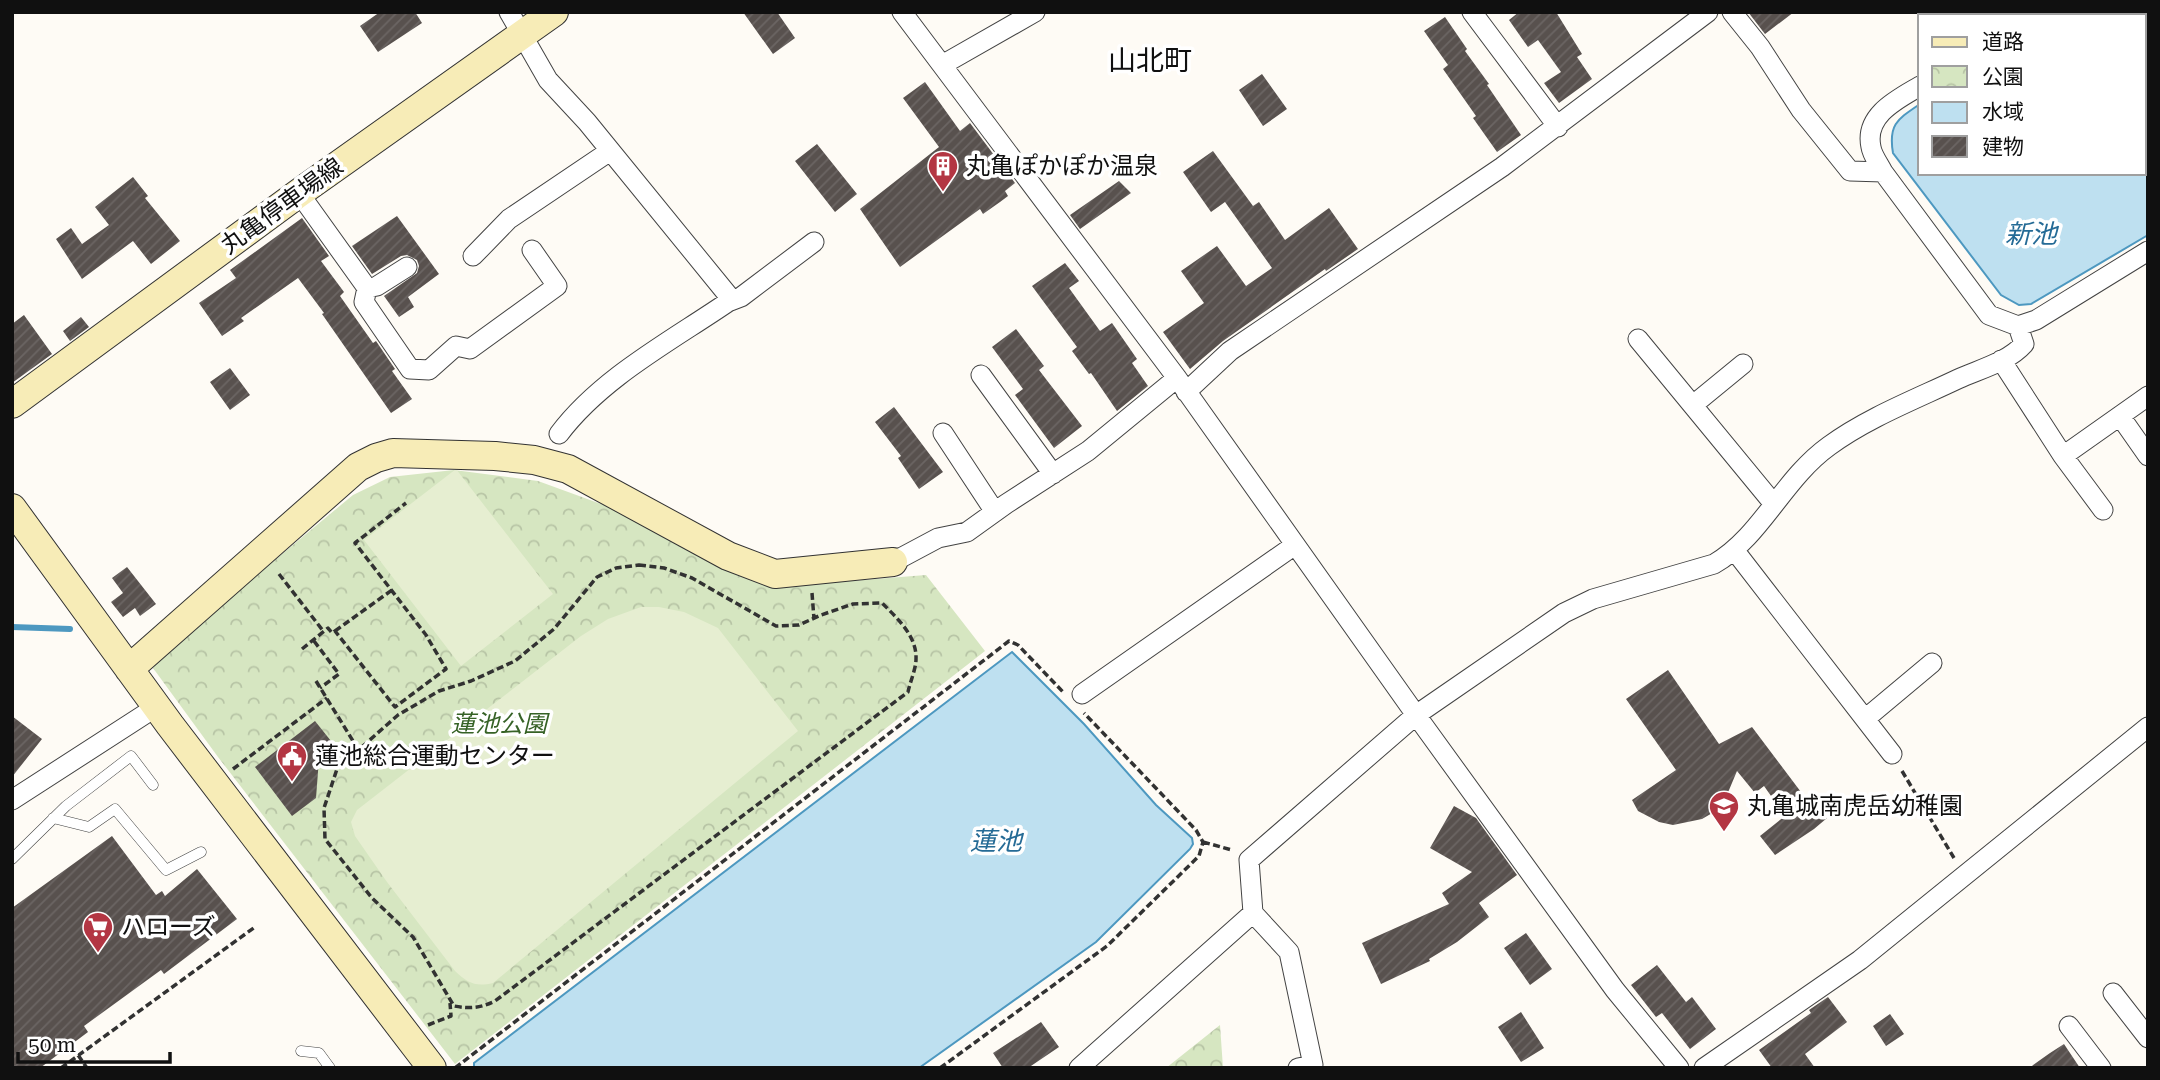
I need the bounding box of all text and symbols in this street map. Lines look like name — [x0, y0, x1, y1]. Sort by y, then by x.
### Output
legend — [1918, 14, 2146, 175]
text: 道路 — [1982, 30, 2024, 54]
district label: 山北町 — [1108, 44, 1192, 77]
text: 公園 — [1982, 65, 2024, 89]
text: 水域 — [1982, 100, 2024, 124]
text: 建物 — [1982, 135, 2024, 159]
building icon: 丸亀ぽかぽか温泉 — [926, 149, 960, 193]
street label: 丸亀停車場線 — [216, 152, 348, 260]
place label: 丸亀ぽかぽか温泉 — [966, 152, 1158, 180]
water label: 新池 — [2005, 219, 2060, 249]
park label: 蓮池公園 — [451, 710, 550, 738]
public building icon: 蓮池総合運動センター — [275, 739, 309, 783]
place label: 蓮池総合運動センター — [315, 742, 555, 770]
school or university icon: 丸亀城南虎岳幼稚園 — [1707, 789, 1741, 833]
place label: 丸亀城南虎岳幼稚園 — [1747, 792, 1963, 820]
water label: 蓮池 — [970, 826, 1025, 856]
supermarket icon: ハローズ — [81, 910, 115, 954]
place label: ハローズ — [121, 913, 216, 941]
scale bar — [18, 1020, 170, 1064]
text: 50 m — [28, 1033, 76, 1057]

